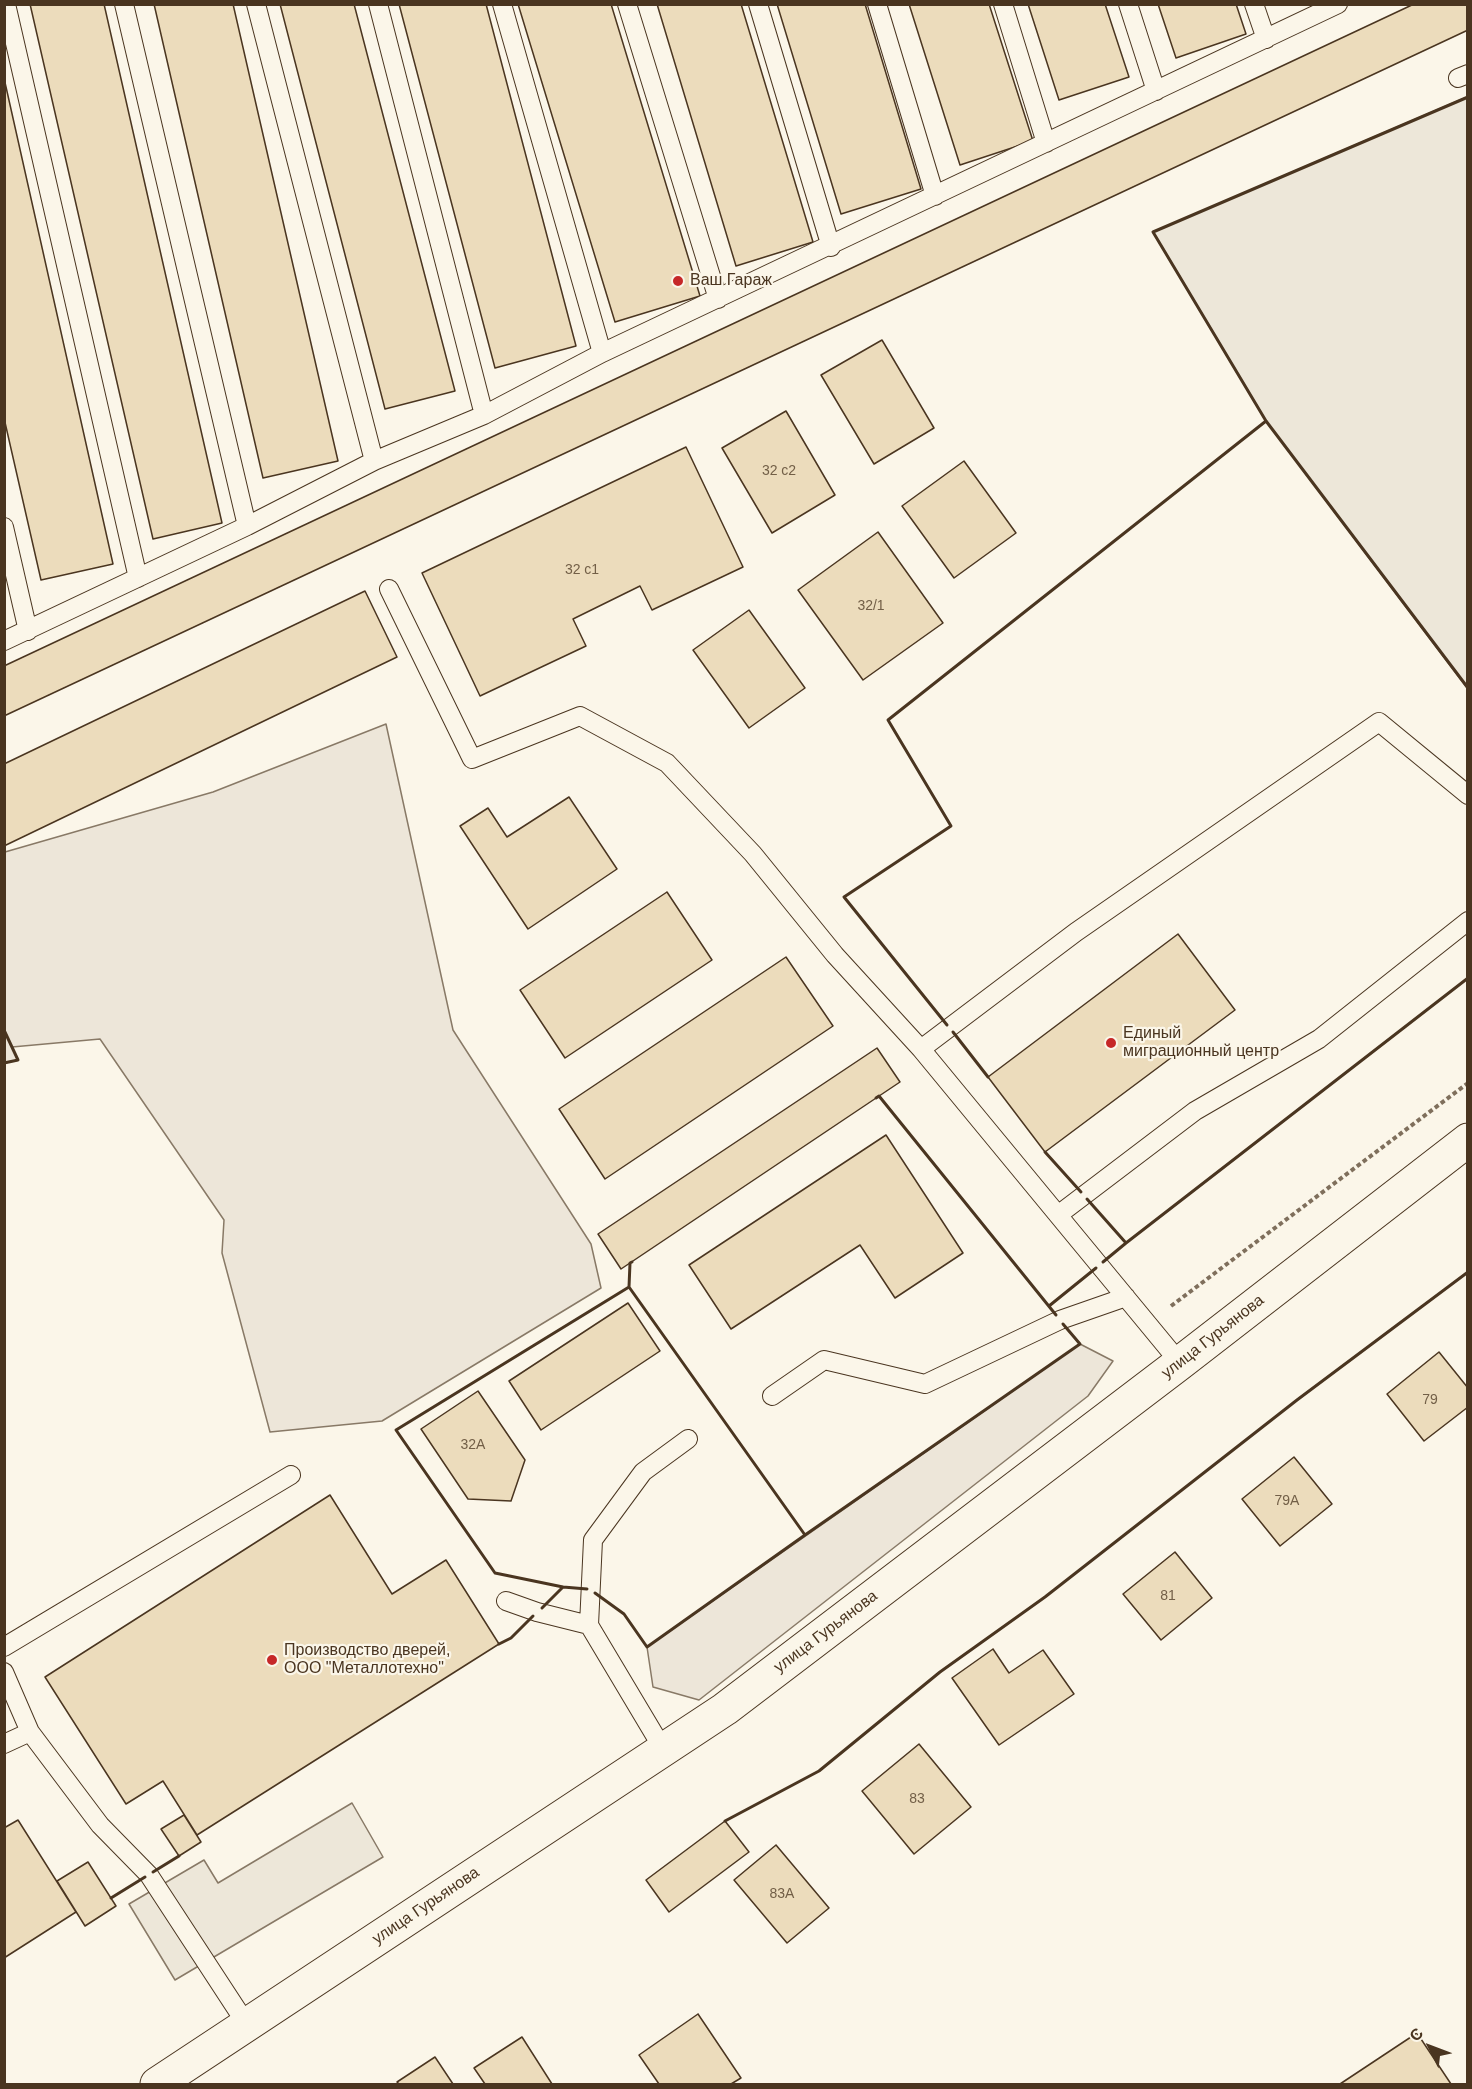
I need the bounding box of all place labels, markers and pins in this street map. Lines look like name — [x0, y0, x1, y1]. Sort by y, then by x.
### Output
place label: Ваш Гараж — [690, 271, 772, 291]
marker: Ваш Гараж — [671, 274, 685, 288]
place label: Единый миграционный центр — [1123, 1024, 1279, 1062]
marker: Единый миграционный центр — [1104, 1036, 1118, 1050]
place label: Производство дверей, ООО "Металлотехно" — [284, 1641, 451, 1679]
marker: Производство дверей, ООО "Металлотехно" — [265, 1653, 279, 1667]

